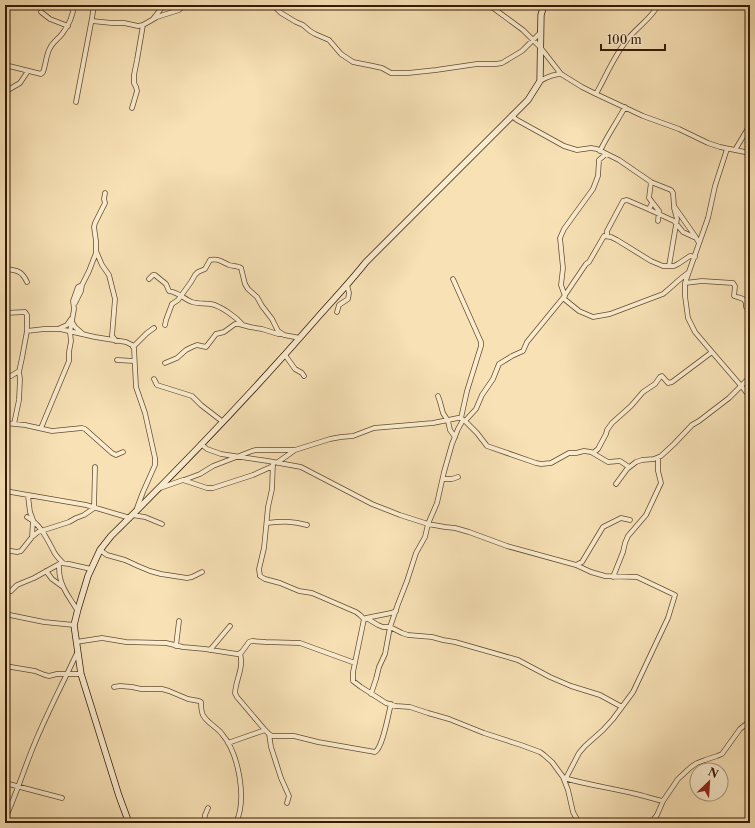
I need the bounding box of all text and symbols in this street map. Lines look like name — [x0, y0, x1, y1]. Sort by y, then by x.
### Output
scale bar — [601, 26, 665, 52]
text: 100 m — [607, 32, 642, 47]
north arrow — [689, 762, 729, 802]
text: N — [706, 765, 721, 781]

